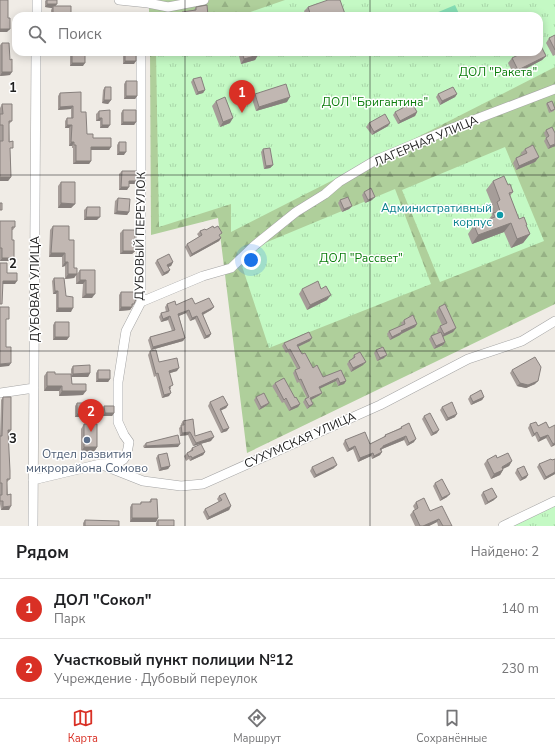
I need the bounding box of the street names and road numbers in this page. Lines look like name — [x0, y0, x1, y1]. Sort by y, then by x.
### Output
street label: ЛАГЕРНАЯ УЛИЦА — [372, 112, 481, 170]
street label: ДУБОВЫЙ ПЕРЕУЛОК — [131, 171, 149, 300]
street label: ДУБОВАЯ УЛИЦА — [27, 236, 43, 342]
street label: СУХУМСКАЯ УЛИЦА — [242, 408, 359, 472]

